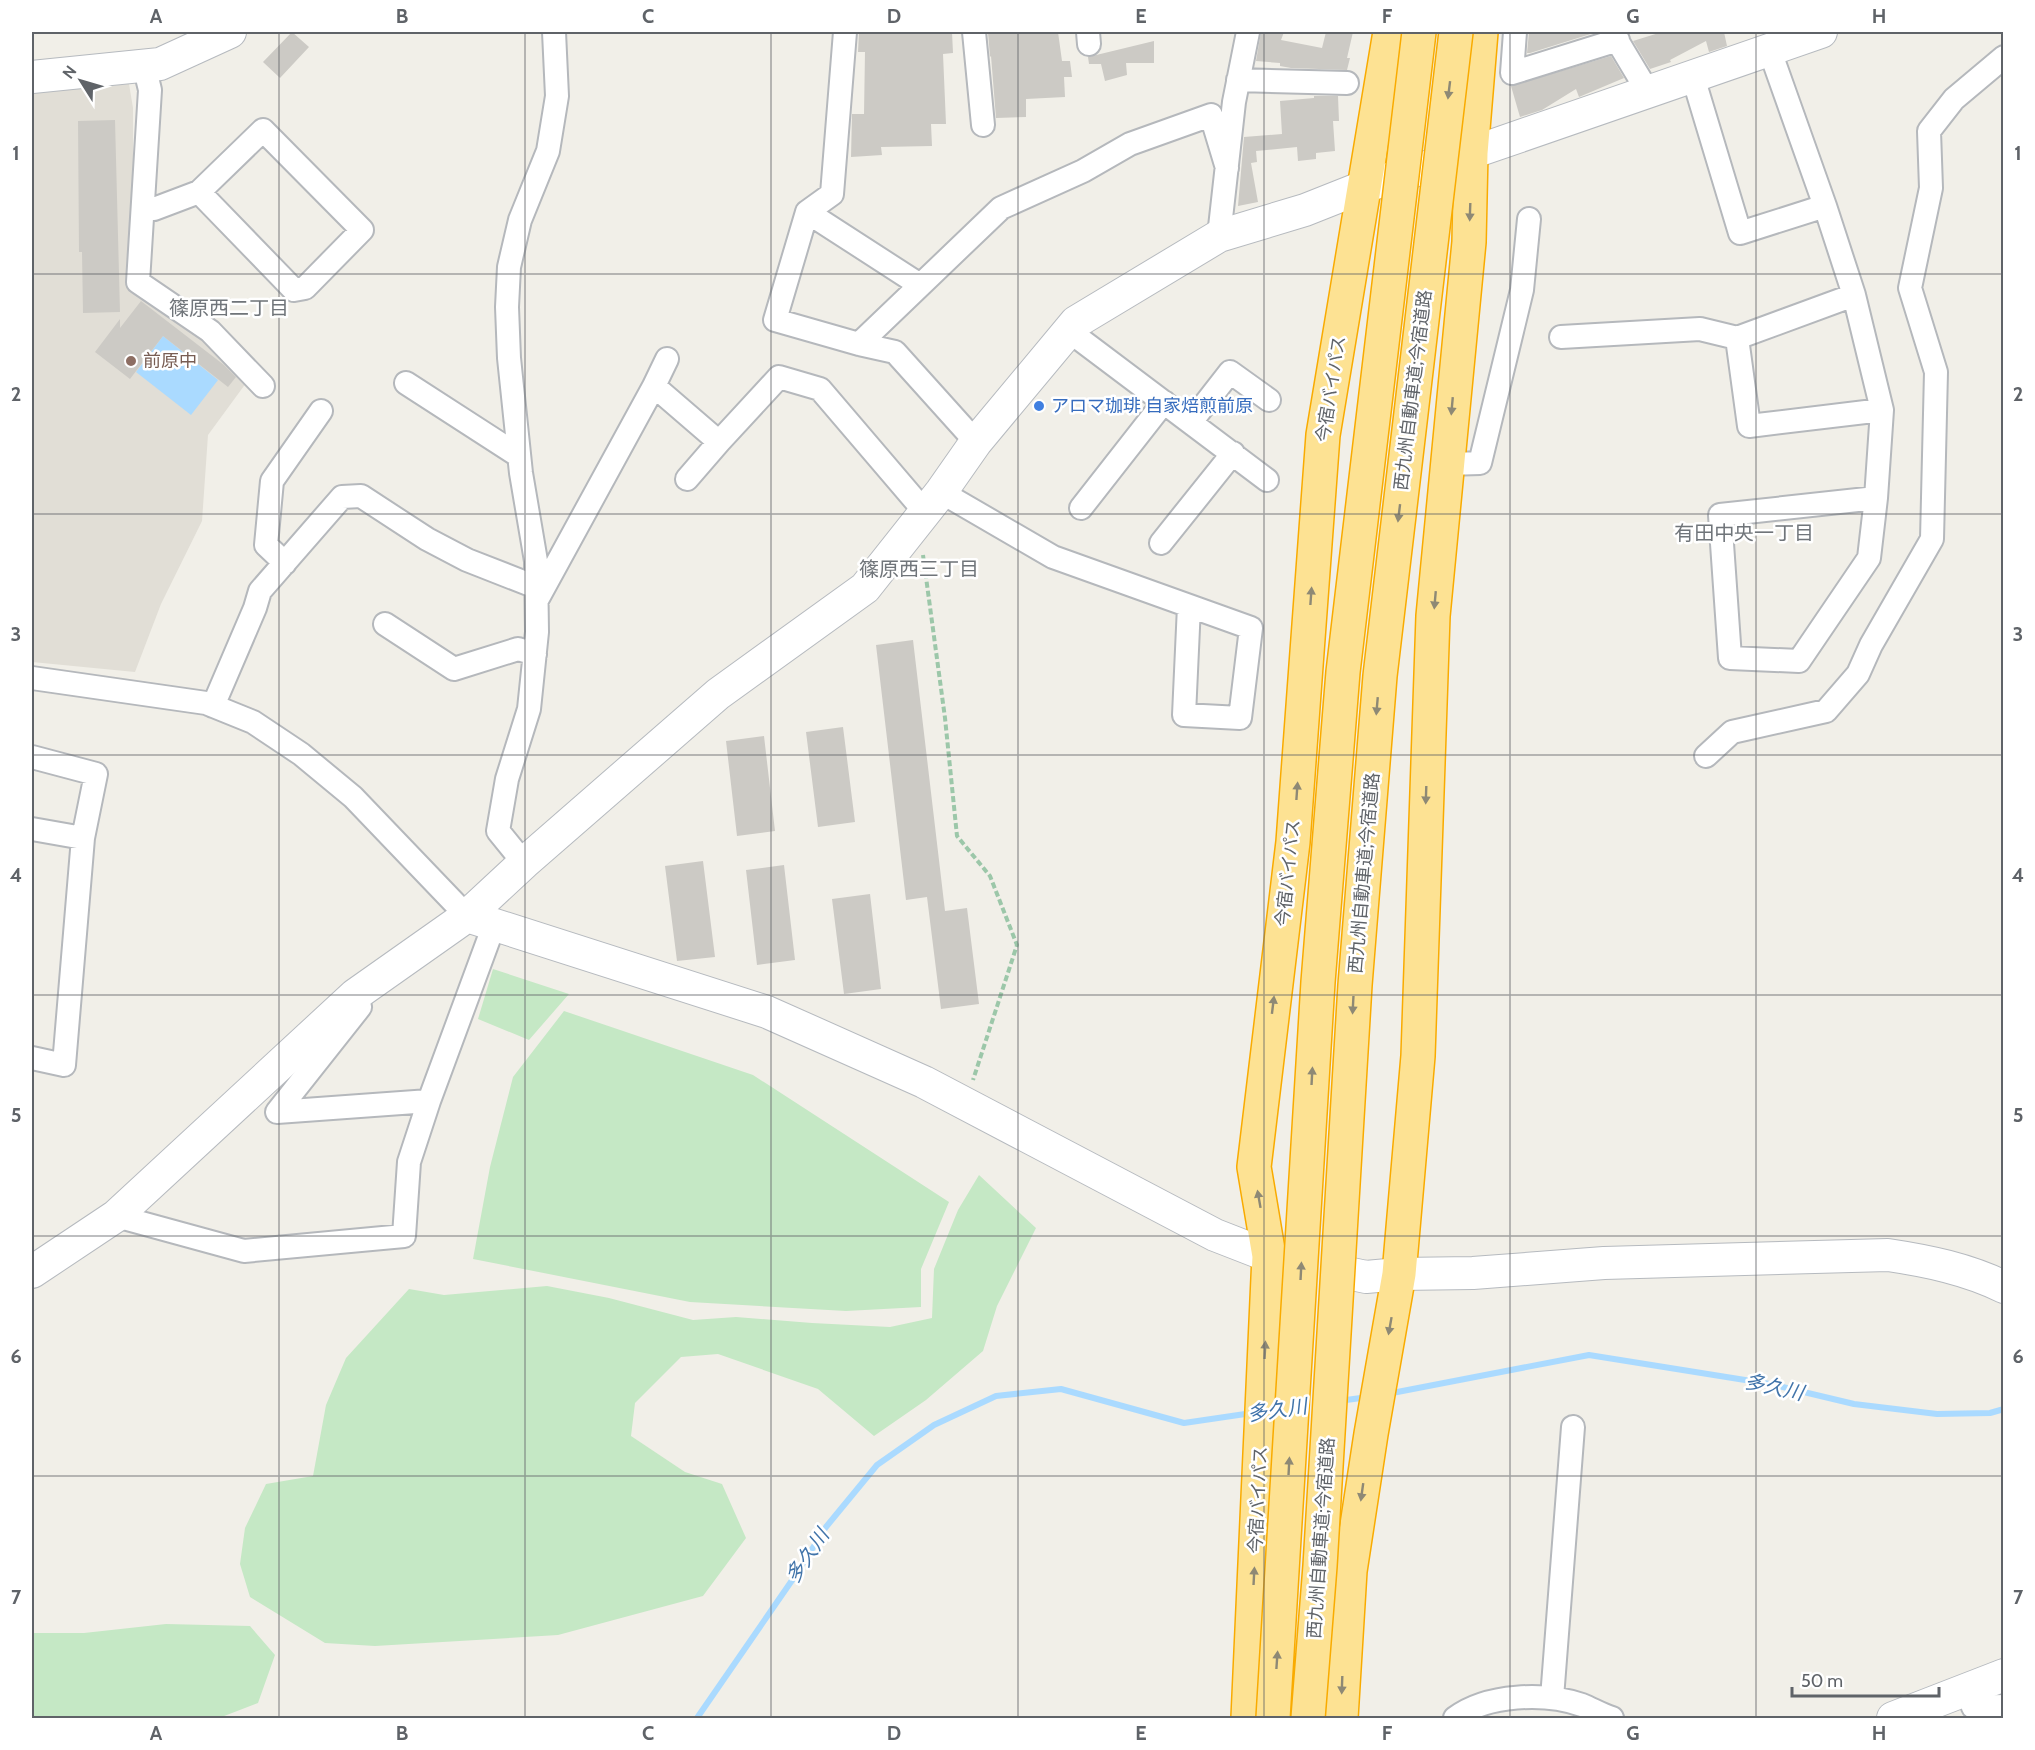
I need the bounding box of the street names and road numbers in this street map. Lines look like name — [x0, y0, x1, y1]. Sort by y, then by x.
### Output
street label: 西九州自動車道;今宿道路 — [1390, 288, 1436, 492]
street label: 今宿バイパス — [1312, 334, 1350, 444]
street label: 西九州自動車道;今宿道路 — [1344, 771, 1384, 975]
street label: 今宿バイパス — [1271, 818, 1305, 928]
street label: 西九州自動車道;今宿道路 — [1303, 1437, 1339, 1639]
street label: 今宿バイパス — [1244, 1446, 1272, 1554]

